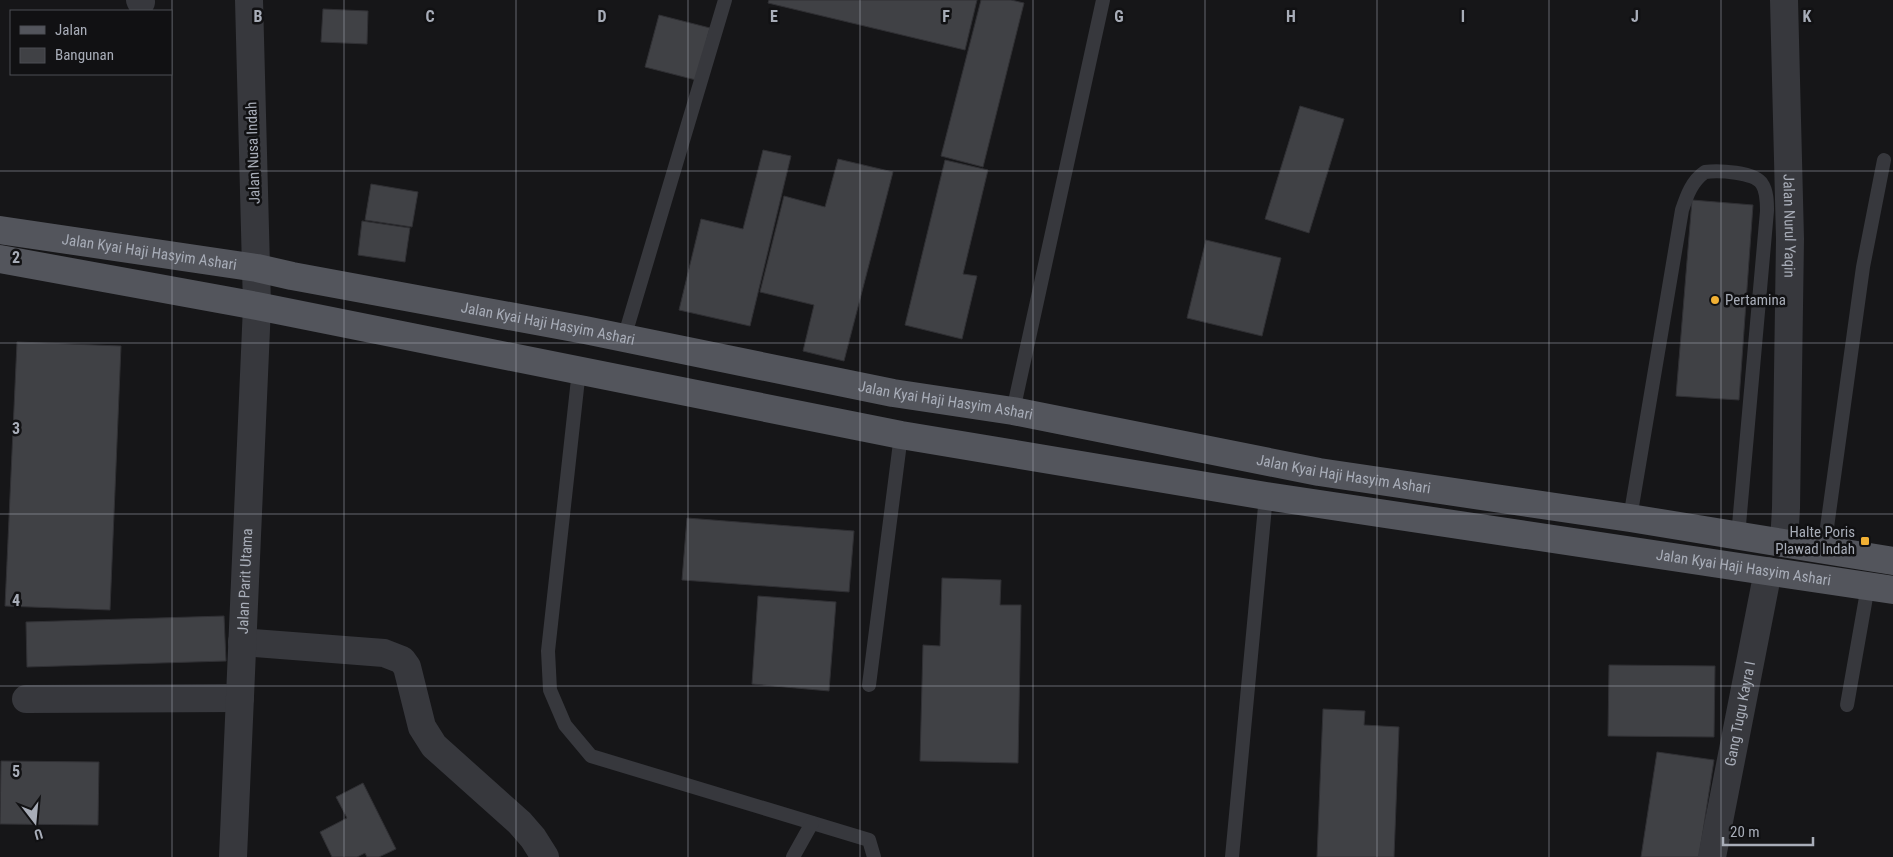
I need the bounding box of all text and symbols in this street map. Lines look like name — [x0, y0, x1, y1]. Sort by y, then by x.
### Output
text: B — [254, 7, 263, 26]
text: C — [425, 7, 435, 26]
text: D — [597, 7, 607, 26]
text: E — [770, 7, 778, 26]
text: F — [942, 7, 950, 26]
text: G — [1114, 7, 1124, 26]
text: H — [1286, 7, 1296, 26]
text: I — [1461, 7, 1465, 26]
text: J — [1631, 7, 1639, 26]
text: K — [1803, 7, 1812, 26]
legend — [10, 10, 172, 75]
text: Jalan — [55, 21, 87, 39]
text: Bangunan — [55, 46, 114, 64]
street label: Jalan Nusa Indah — [242, 101, 264, 205]
street label: Jalan Nurul Yaqin — [1779, 174, 1799, 278]
street label: Jalan Kyai Haji Hasyim Ashari — [61, 230, 238, 274]
text: 2 — [12, 248, 20, 267]
place label: Pertamina — [1725, 291, 1786, 309]
marker: Pertamina — [1709, 294, 1721, 306]
street label: Jalan Kyai Haji Hasyim Ashari — [460, 298, 636, 349]
street label: Jalan Kyai Haji Hasyim Ashari — [857, 377, 1034, 424]
text: 3 — [12, 419, 20, 438]
street label: Jalan Kyai Haji Hasyim Ashari — [1255, 451, 1432, 497]
place label: Halte Poris Plawad Indah — [1775, 523, 1855, 558]
street label: Jalan Parit Utama — [234, 528, 256, 634]
marker: Halte Poris Plawad Indah — [1859, 535, 1871, 547]
street label: Jalan Kyai Haji Hasyim Ashari — [1655, 546, 1832, 590]
text: 4 — [12, 591, 20, 610]
street label: Gang Tugu Kayra I — [1721, 660, 1759, 768]
text: 5 — [12, 762, 20, 781]
north arrow — [10, 797, 60, 847]
scale bar — [1723, 814, 1813, 846]
text: 20 m — [1730, 823, 1760, 841]
text: U — [33, 826, 45, 843]

